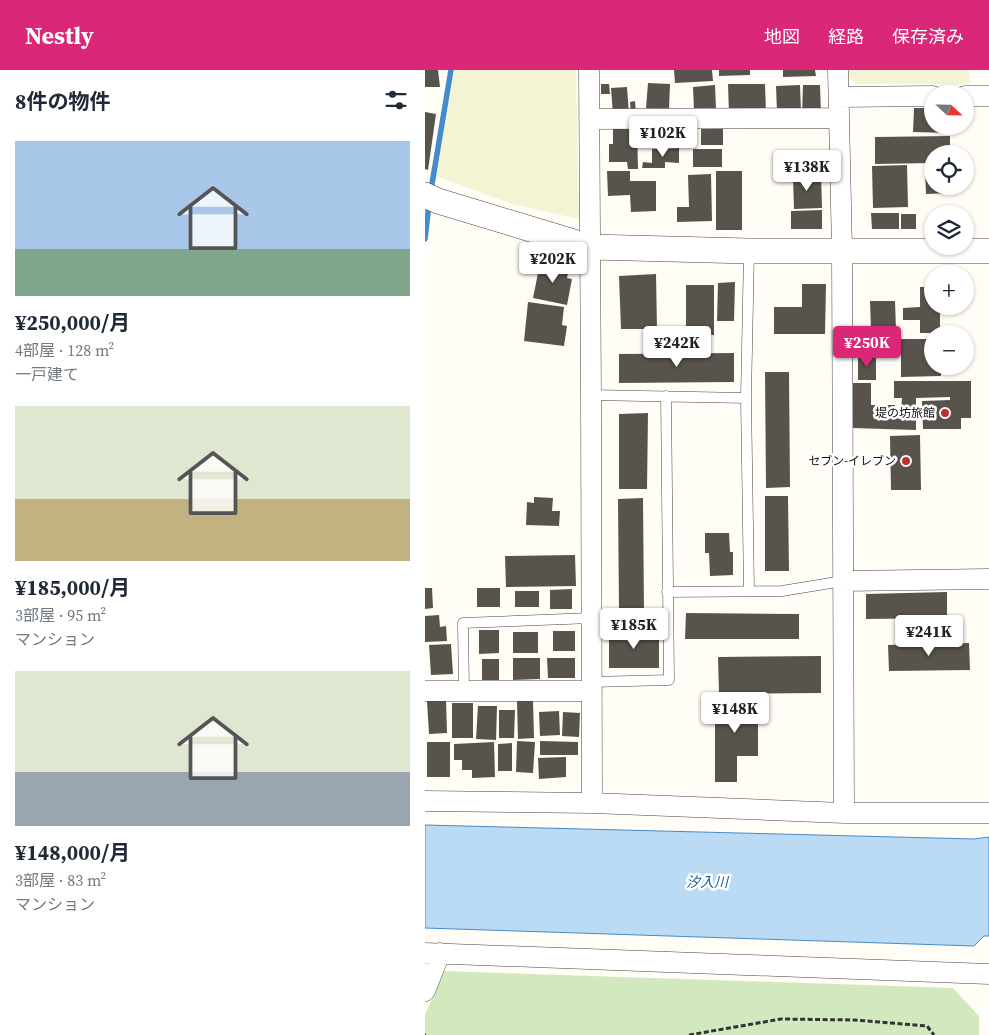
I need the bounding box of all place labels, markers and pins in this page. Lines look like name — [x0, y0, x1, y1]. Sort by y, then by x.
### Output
pin: ¥102K — [628, 116, 698, 158]
pin: ¥138K — [772, 150, 842, 192]
pin: ¥202K — [518, 242, 588, 284]
pin: ¥242K — [642, 326, 712, 368]
pin: ¥250K — [832, 326, 902, 368]
place label: 堤の坊旅館 — [875, 405, 935, 421]
marker: 堤の坊旅館 — [939, 407, 951, 419]
place label: セブン-イレブン — [808, 453, 896, 469]
marker: セブン-イレブン — [900, 455, 912, 467]
pin: ¥185K — [599, 608, 669, 650]
pin: ¥241K — [894, 614, 964, 657]
pin: ¥148K — [700, 692, 770, 734]

